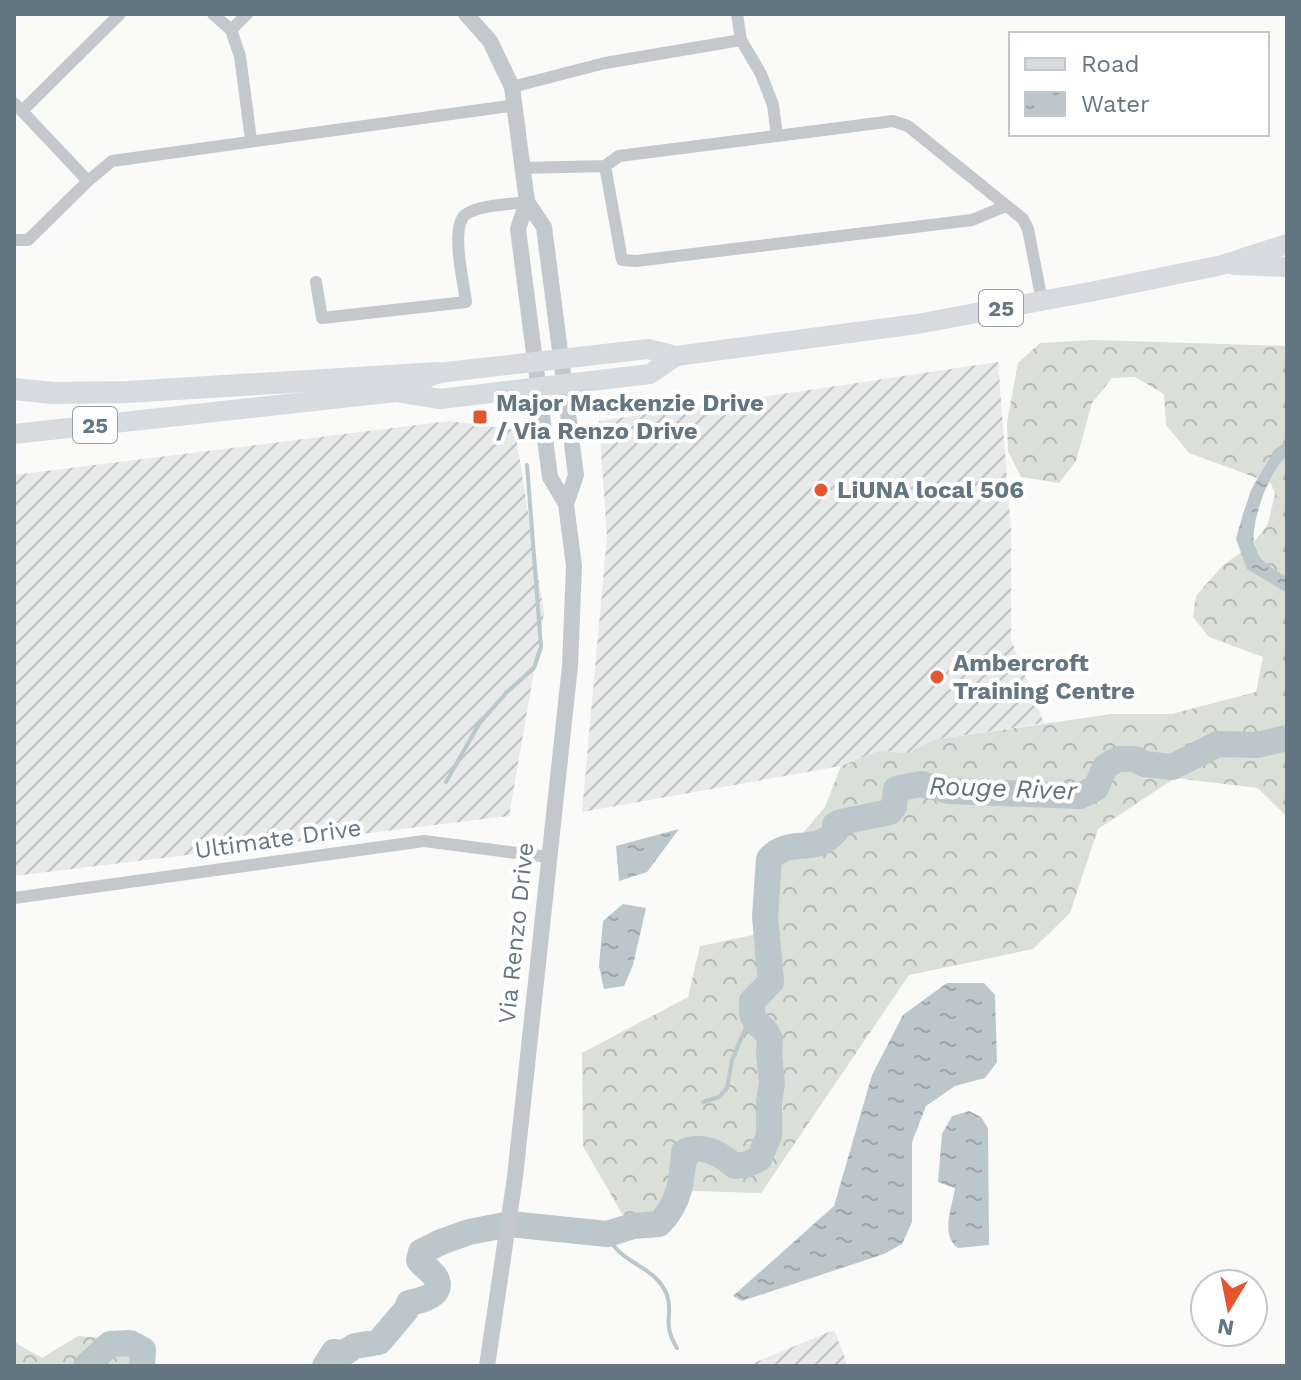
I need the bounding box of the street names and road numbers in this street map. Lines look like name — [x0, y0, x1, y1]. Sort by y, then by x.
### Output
road number: 25 — [979, 290, 1023, 326]
road number: 25 — [73, 407, 117, 443]
street label: Ultimate Drive — [193, 813, 363, 865]
street label: Via Renzo Drive — [493, 841, 539, 1025]

